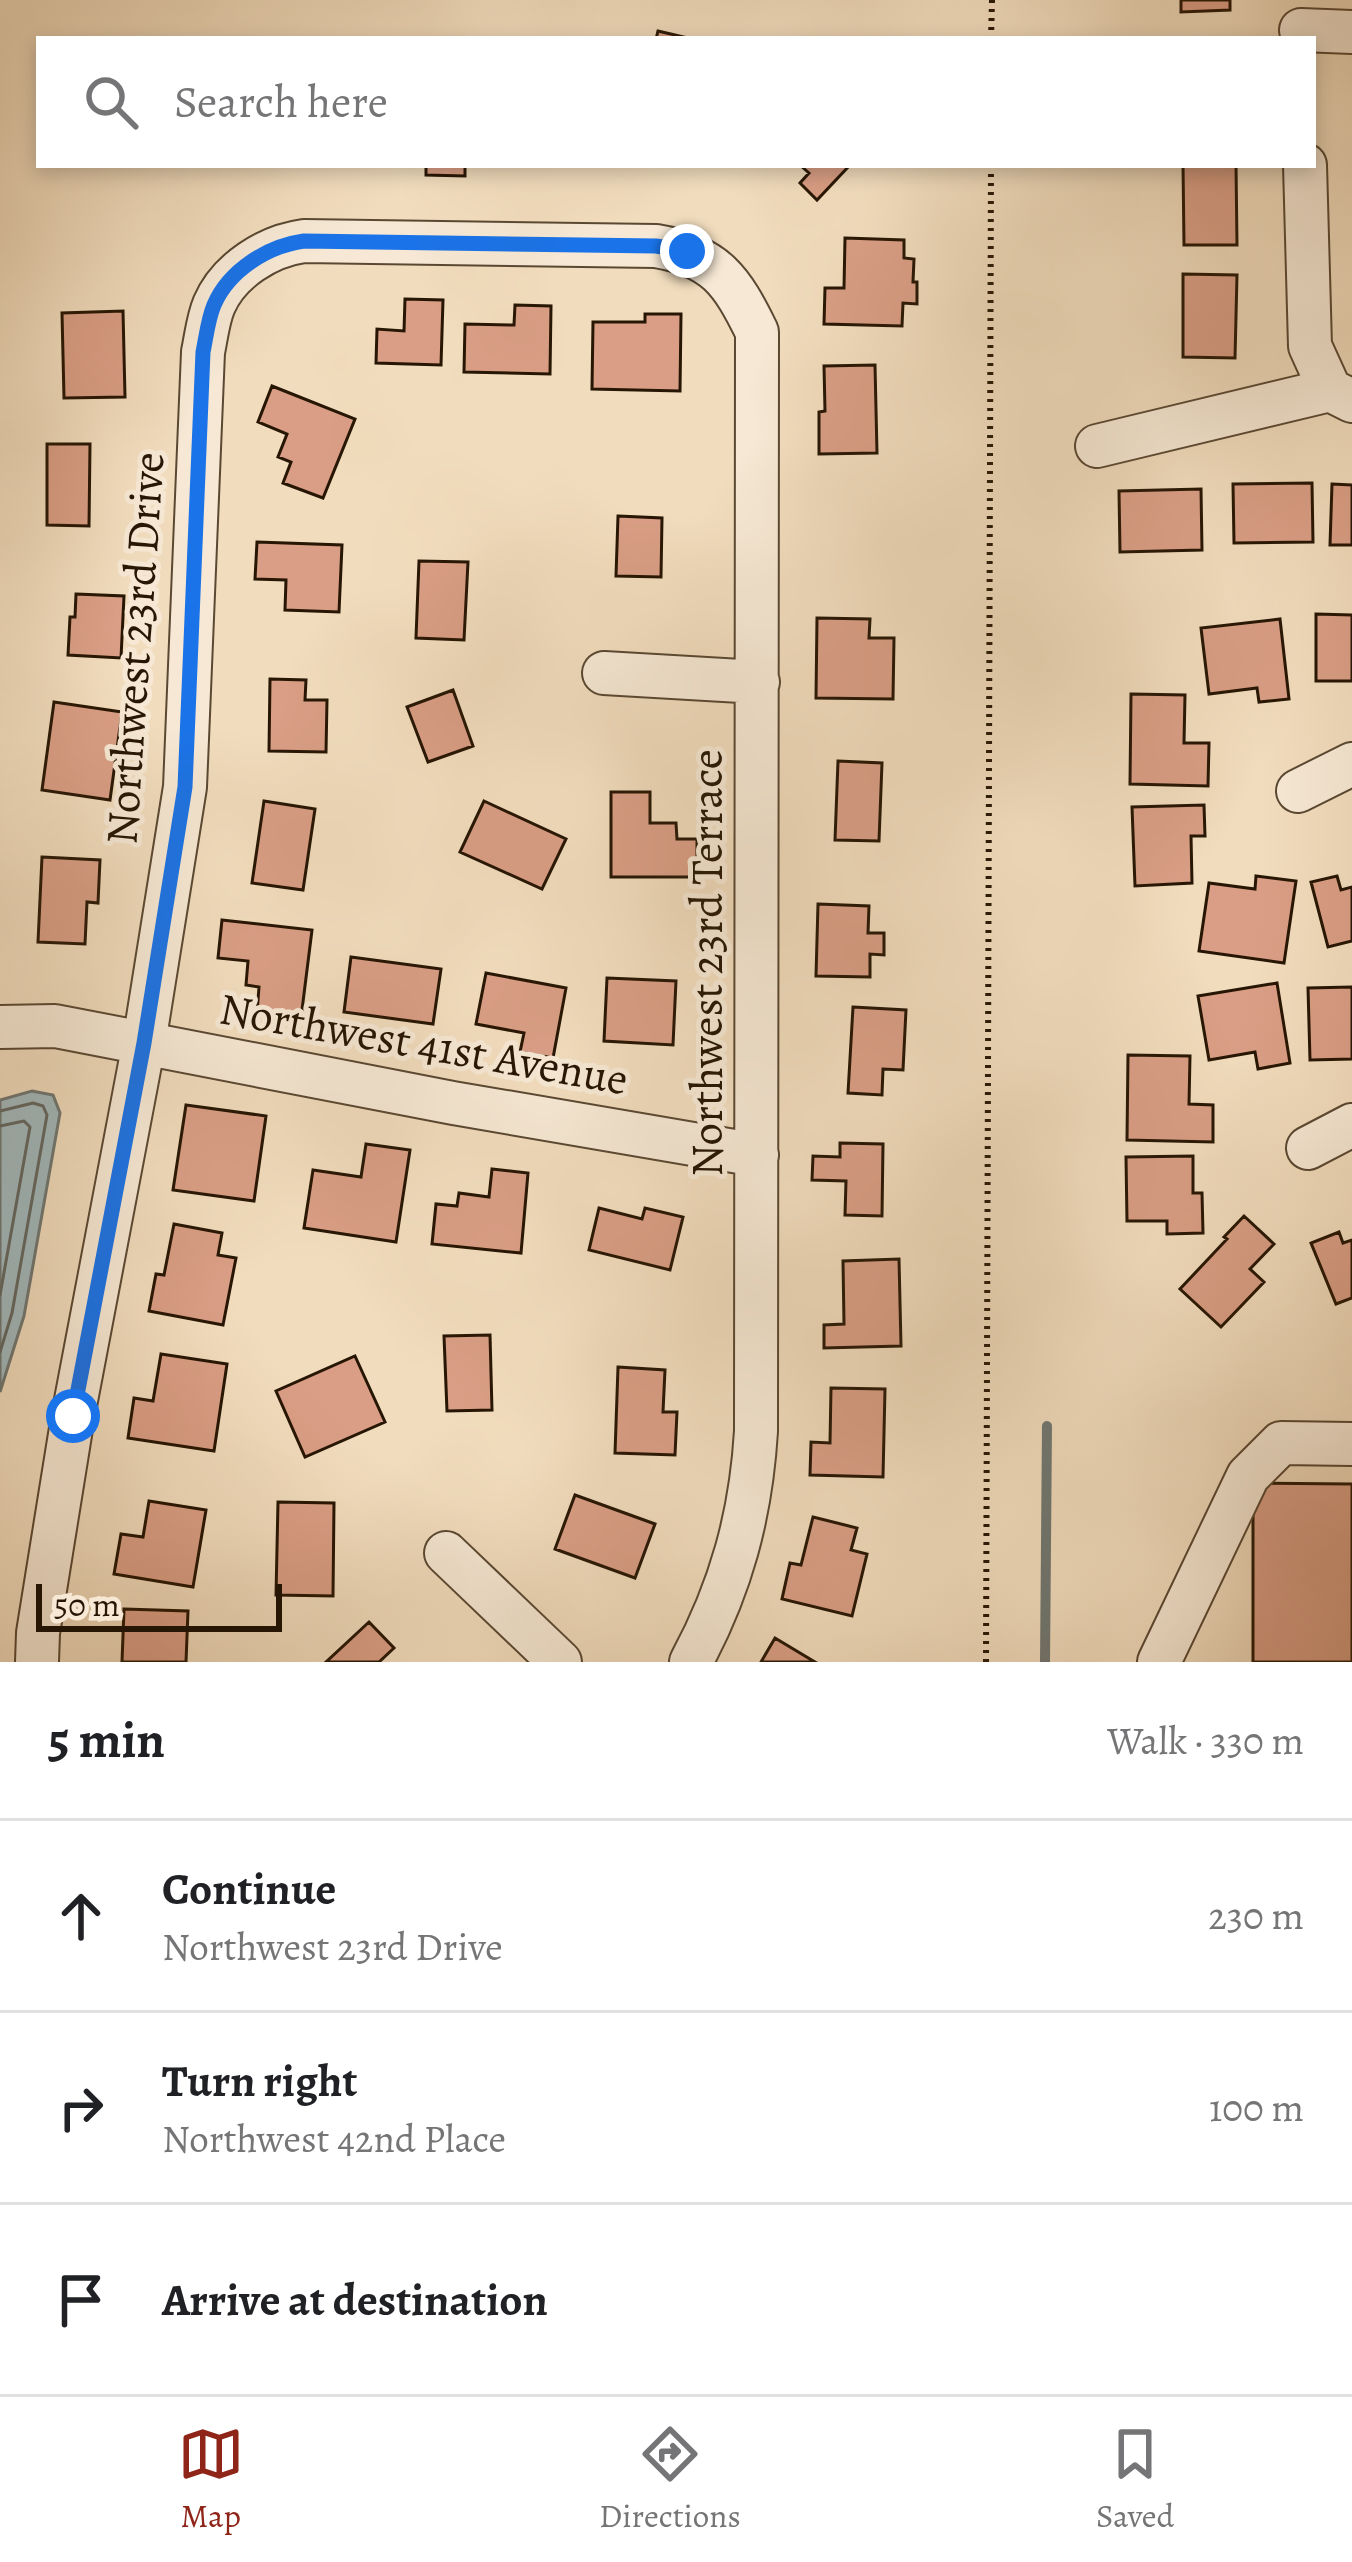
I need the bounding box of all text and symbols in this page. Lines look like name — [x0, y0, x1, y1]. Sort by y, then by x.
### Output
search box — [36, 36, 1316, 168]
icon: search — [78, 69, 144, 135]
text: Search here — [174, 71, 388, 133]
route end — [660, 224, 714, 278]
street label: Northwest 23rd Drive — [90, 450, 180, 846]
street label: Northwest 23rd Terrace — [676, 749, 738, 1177]
street label: Northwest 41st Avenue — [215, 978, 633, 1110]
route start — [46, 1389, 100, 1443]
scale bar — [36, 1578, 282, 1631]
text: 50 m — [54, 1582, 120, 1627]
text: 5 min — [48, 1705, 165, 1775]
text: Walk · 330 m — [1107, 1714, 1304, 1767]
text: Continue — [162, 1858, 336, 1920]
icon: ahead — [48, 1883, 114, 1949]
text: 230 m — [1208, 1889, 1304, 1942]
text: Northwest 23rd Drive — [162, 1920, 503, 1973]
text: Turn right — [162, 2050, 357, 2112]
icon: right — [48, 2075, 114, 2141]
text: 100 m — [1209, 2081, 1304, 2134]
text: Northwest 42nd Place — [162, 2112, 506, 2165]
icon: arrive — [48, 2267, 114, 2333]
text: Arrive at destination — [162, 2269, 548, 2331]
tab: Map — [178, 2421, 244, 2538]
tab: Directions — [599, 2421, 741, 2538]
tab: Saved — [1096, 2421, 1174, 2538]

